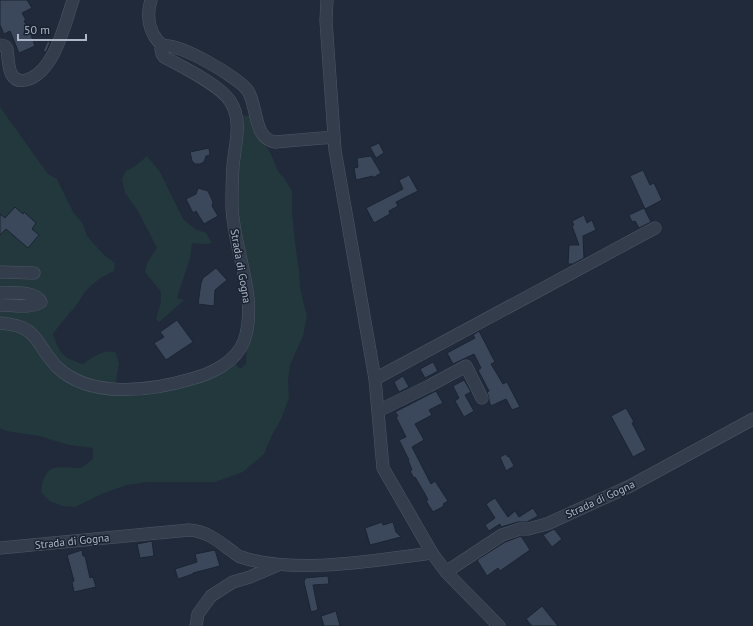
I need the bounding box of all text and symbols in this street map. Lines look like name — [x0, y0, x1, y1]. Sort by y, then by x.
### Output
scale bar — [18, 16, 86, 42]
text: 50 m — [24, 22, 50, 37]
street label: Strada di Gogna — [228, 228, 254, 304]
street label: Strada di Gogna — [563, 477, 637, 521]
street label: Strada di Gogna — [34, 530, 110, 552]

